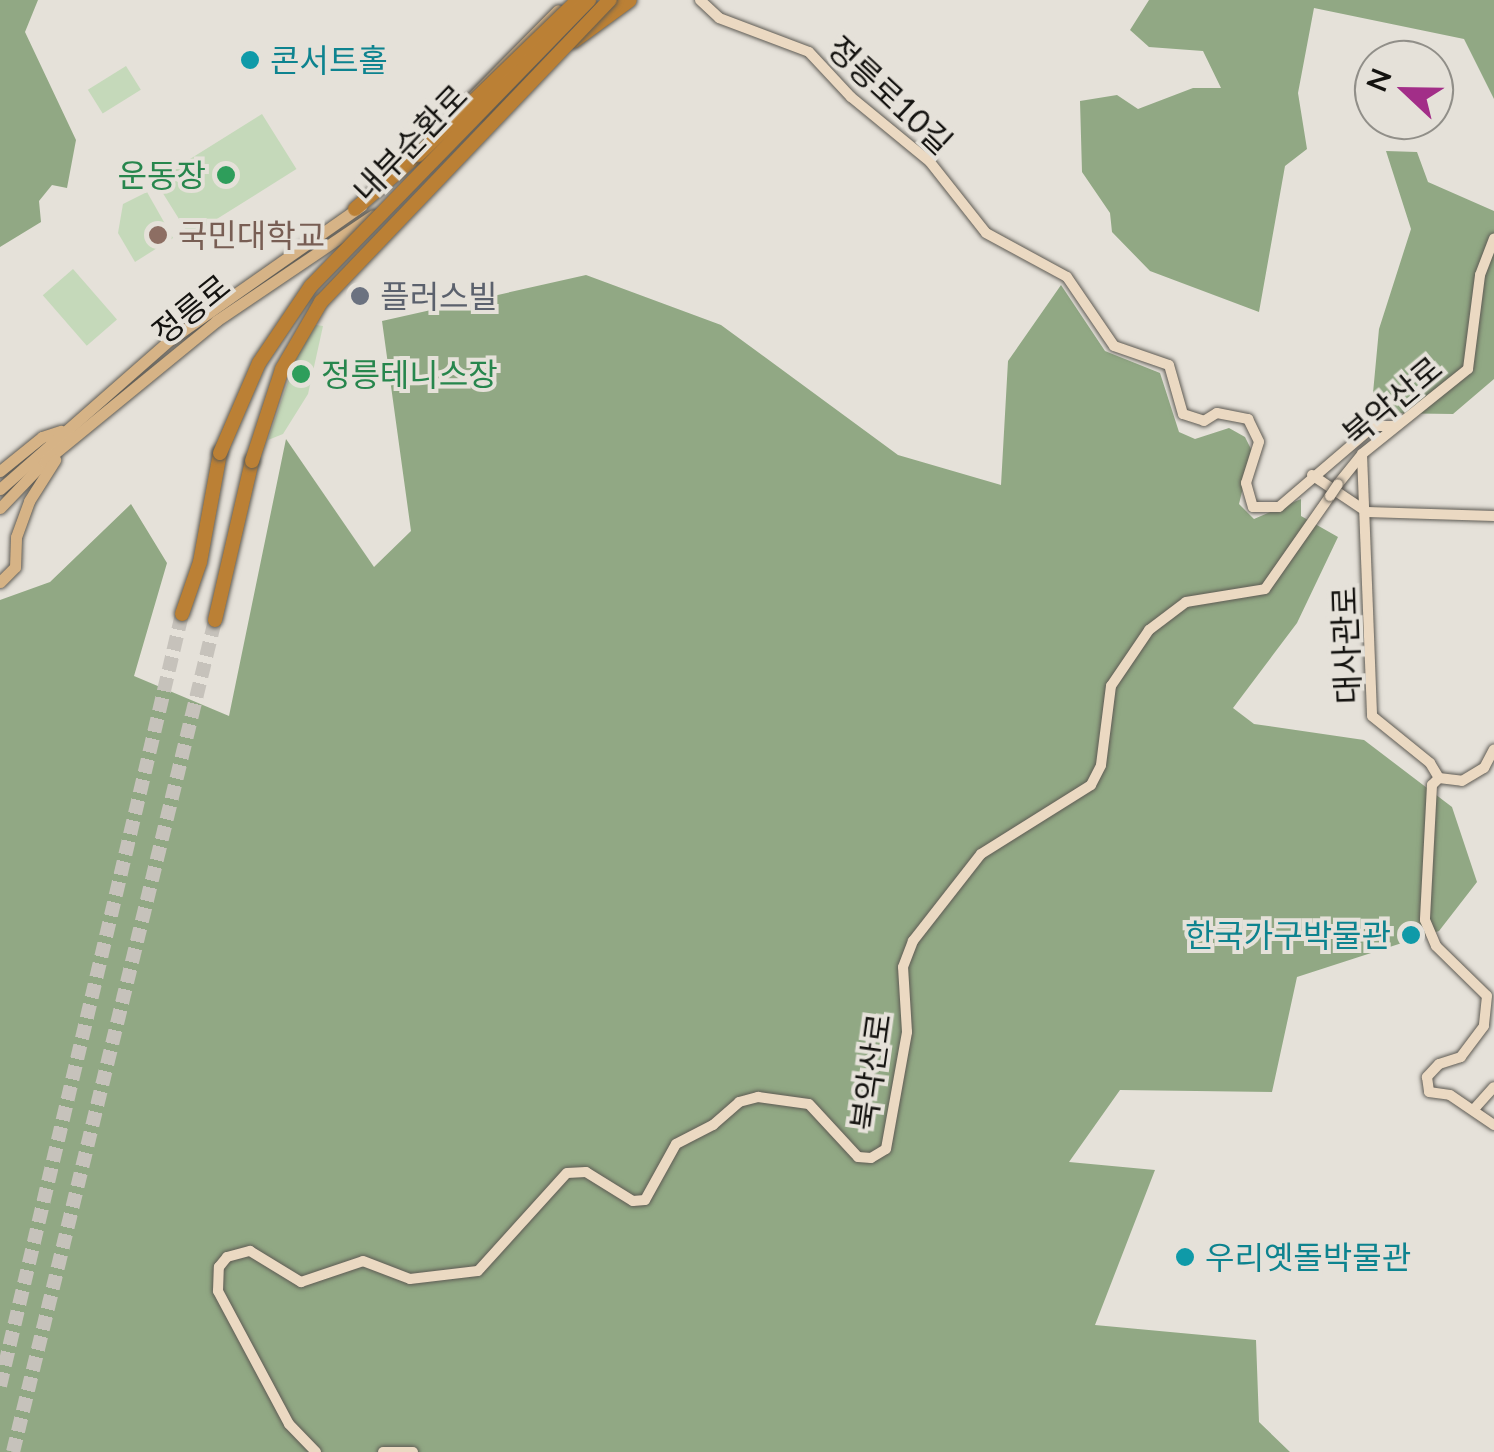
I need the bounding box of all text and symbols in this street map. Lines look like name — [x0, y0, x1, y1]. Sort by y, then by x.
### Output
street label: 정릉로10길 — [820, 28, 960, 162]
north arrow — [1354, 40, 1454, 140]
place label: 콘서트홀 — [270, 41, 388, 79]
marker: 콘서트홀 — [239, 49, 261, 71]
text: N — [1358, 63, 1398, 96]
street label: 내부순환로 — [345, 77, 475, 209]
place label: 운동장 — [118, 156, 206, 194]
marker: 운동장 — [215, 164, 237, 186]
place label: 국민대학교 — [178, 216, 325, 254]
marker: 국민대학교 — [147, 224, 169, 246]
street label: 정릉로 — [145, 266, 237, 352]
place label: 플러스빌 — [380, 277, 498, 315]
marker: 플러스빌 — [349, 285, 371, 307]
street label: 북악산로 — [1335, 348, 1449, 454]
place label: 정릉테니스장 — [321, 355, 498, 393]
marker: 정릉테니스장 — [290, 363, 312, 385]
street label: 대사관로 — [1325, 585, 1367, 705]
place label: 한국가구박물관 — [1185, 916, 1391, 954]
marker: 한국가구박물관 — [1400, 924, 1422, 946]
street label: 북악산로 — [844, 1011, 898, 1133]
place label: 우리옛돌박물관 — [1205, 1238, 1411, 1276]
marker: 우리옛돌박물관 — [1174, 1246, 1196, 1268]

